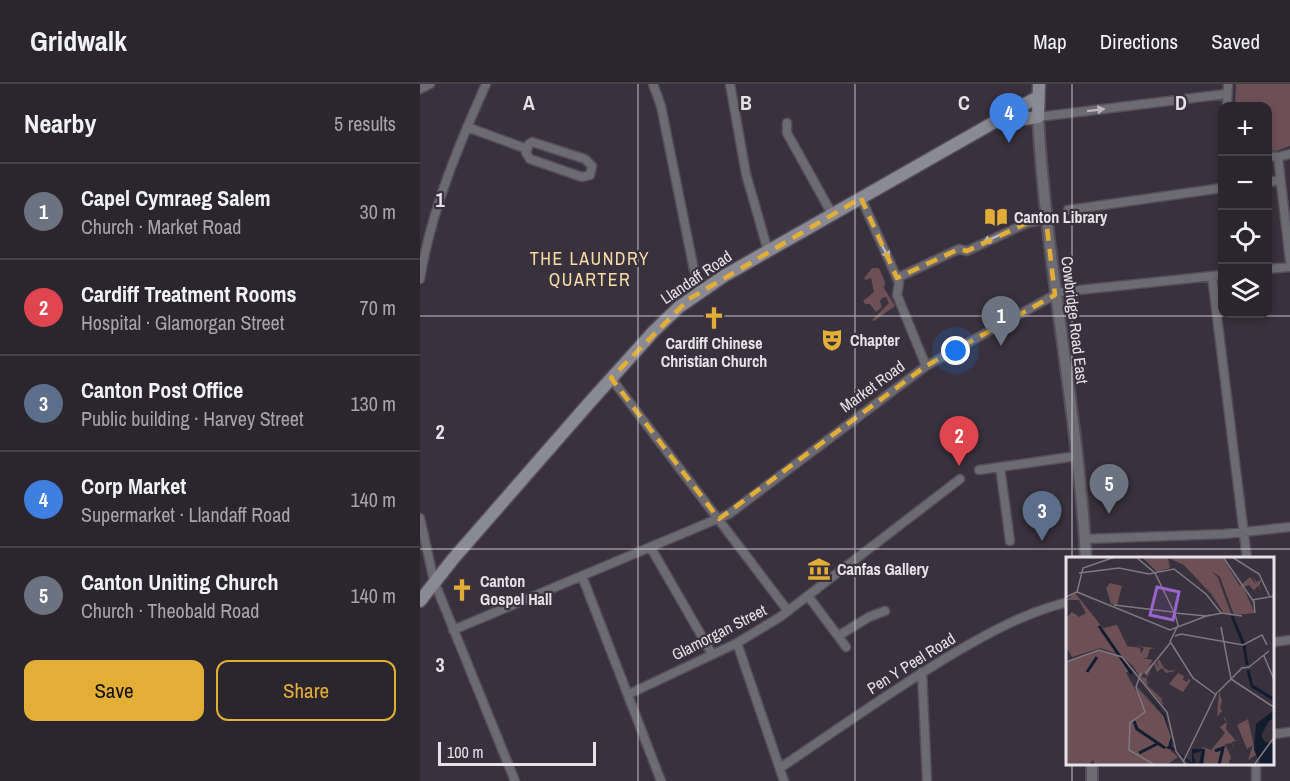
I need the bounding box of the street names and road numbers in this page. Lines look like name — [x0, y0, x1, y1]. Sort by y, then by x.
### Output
street label: Llandaff Road — [656, 245, 736, 309]
street label: Cowbridge Road East — [1056, 255, 1094, 385]
street label: Market Road — [835, 355, 909, 417]
street label: Glamorgan Street — [668, 599, 770, 665]
street label: Pen Y Peel Road — [863, 627, 959, 699]

